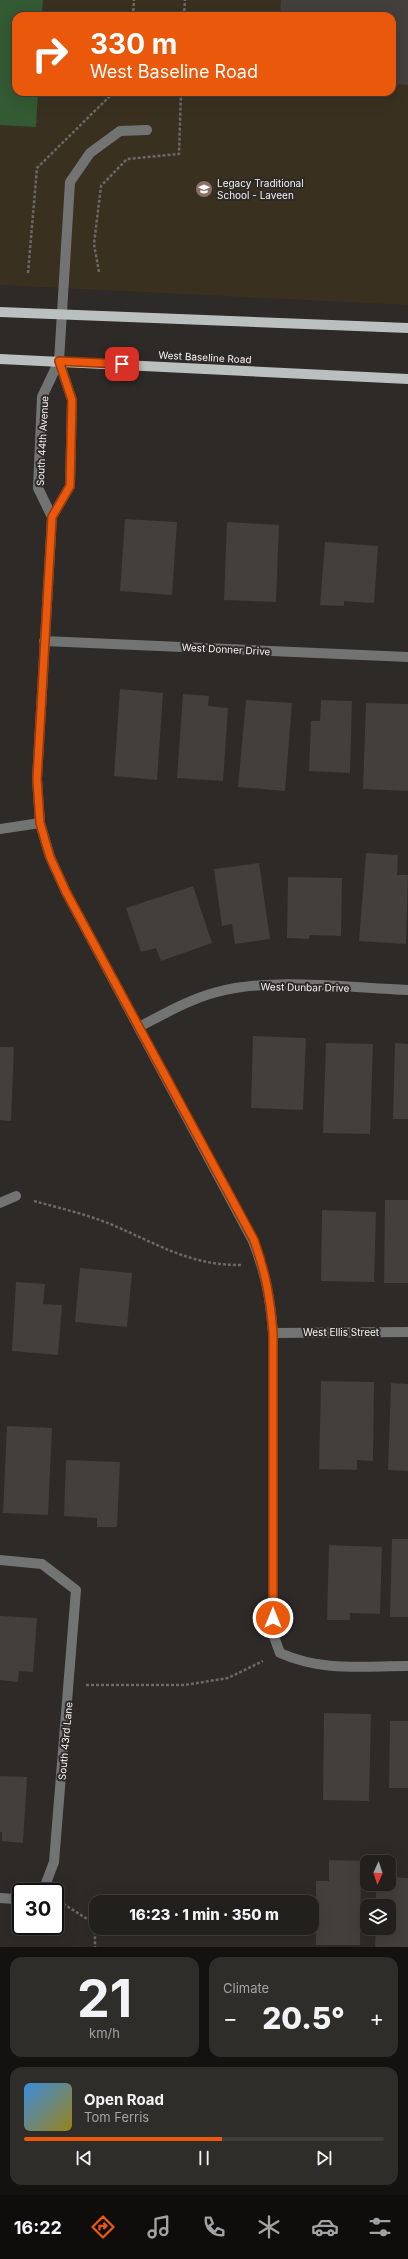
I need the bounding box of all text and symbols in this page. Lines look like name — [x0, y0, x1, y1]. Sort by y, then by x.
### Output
text: 330 m — [90, 27, 177, 61]
icon: right — [24, 28, 76, 80]
text: West Baseline Road — [90, 61, 258, 82]
place label: Legacy Traditional School - Laveen — [217, 177, 304, 201]
school or university icon: Legacy Traditional School - Laveen — [194, 179, 214, 199]
pin — [105, 347, 139, 381]
street label: West Baseline Road — [158, 349, 252, 365]
icon: arrive — [111, 353, 133, 375]
street label: South 44th Avenue — [34, 395, 50, 486]
street label: West Donner Drive — [181, 641, 271, 657]
street label: West Dunbar Drive — [260, 980, 350, 994]
street label: West Ellis Street — [303, 1326, 380, 1338]
position arrow — [252, 1597, 294, 1639]
street label: South 43rd Lane — [56, 1701, 74, 1781]
north arrow — [360, 1855, 396, 1891]
map controls — [360, 1855, 396, 1935]
speed limit sign: 30 — [12, 1883, 64, 1935]
button: layers — [360, 1899, 396, 1935]
text: 16:23 · 1 min · 350 m — [129, 1905, 279, 1924]
text: 21 — [77, 1967, 132, 2030]
text: Climate — [223, 1980, 269, 1996]
text: 20.5° — [262, 2000, 345, 2036]
text: − — [223, 2005, 238, 2031]
text: + — [369, 2005, 384, 2031]
text: km/h — [89, 2025, 120, 2041]
text: Open Road — [84, 2090, 164, 2109]
text: Tom Ferris — [84, 2109, 149, 2125]
icon: previous — [73, 2147, 95, 2169]
icon: pause — [193, 2147, 215, 2169]
icon: next — [313, 2147, 335, 2169]
icon: directions — [89, 2213, 117, 2241]
icon: music — [145, 2213, 173, 2241]
icon: phone — [200, 2213, 228, 2241]
icon: climate — [255, 2213, 283, 2241]
icon: car — [311, 2213, 339, 2241]
icon: filters — [366, 2213, 394, 2241]
text: 16:22 — [14, 2217, 62, 2238]

